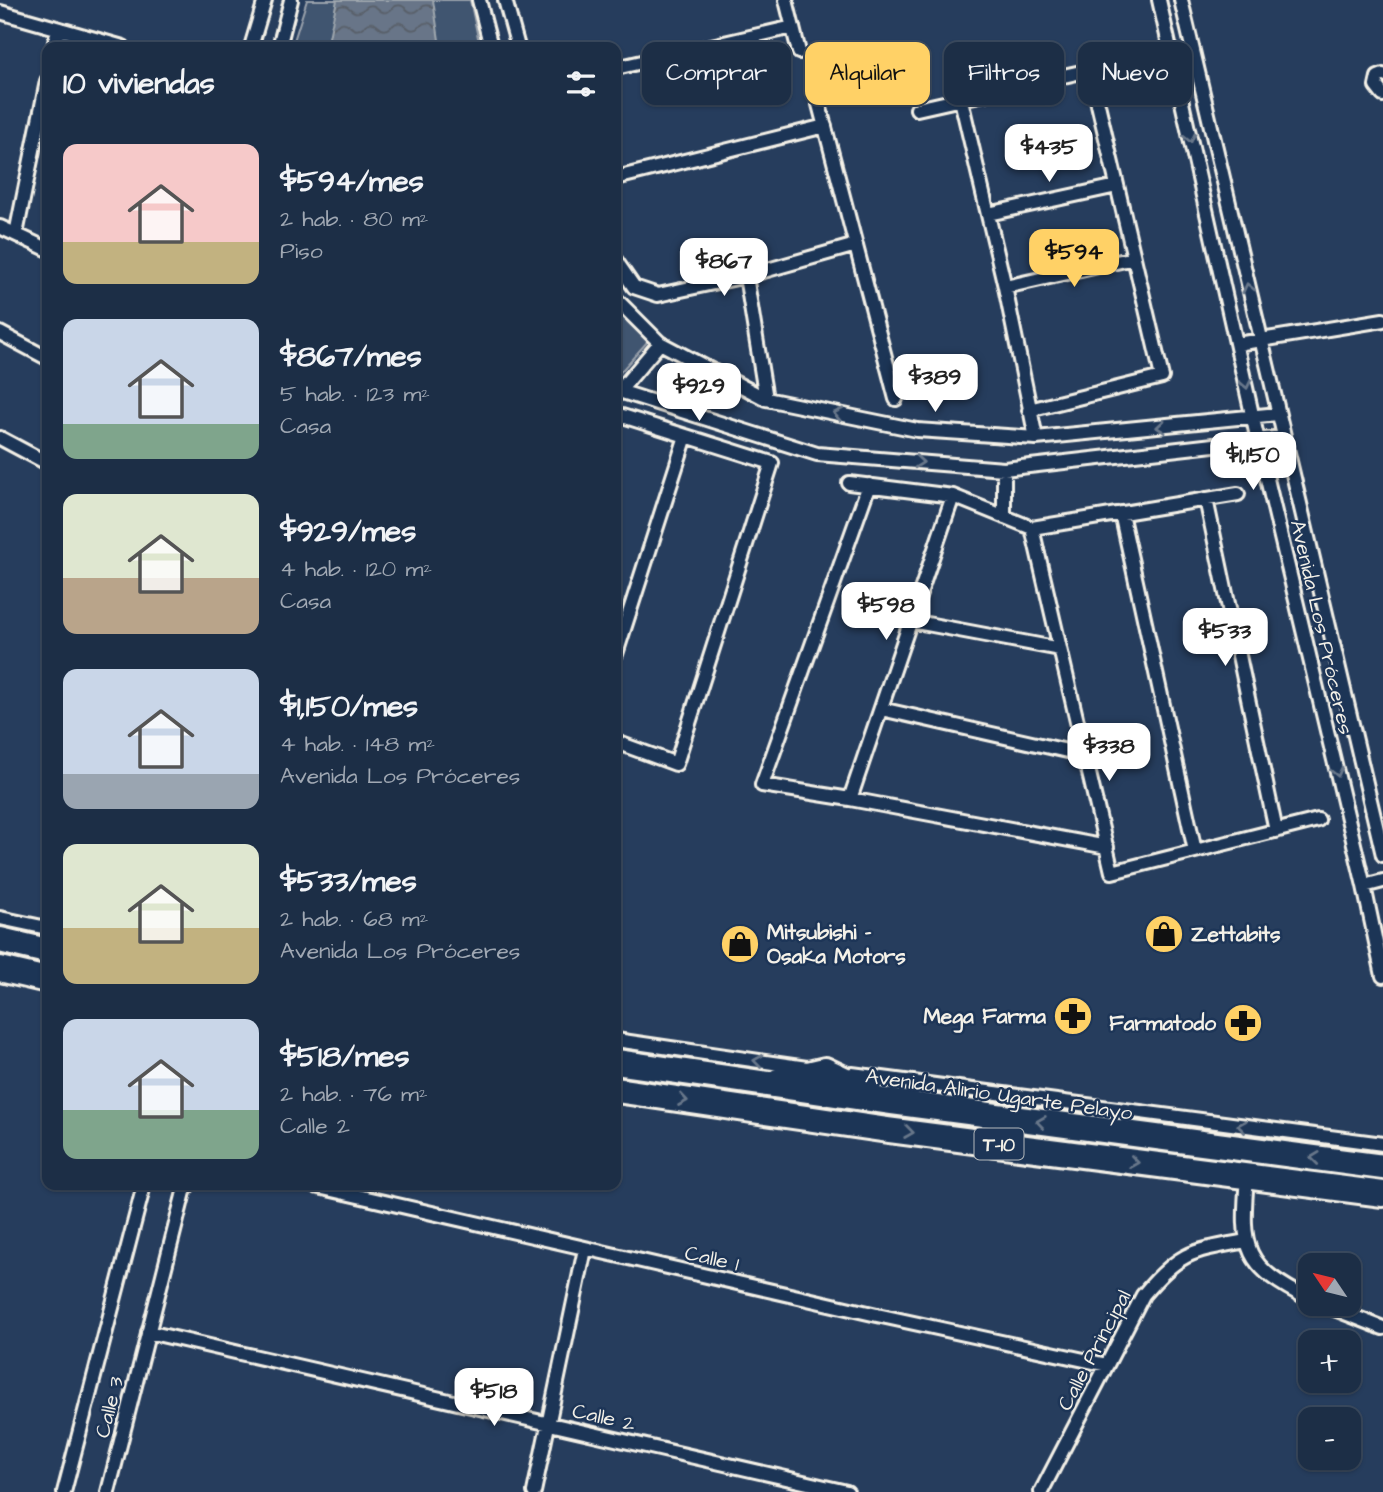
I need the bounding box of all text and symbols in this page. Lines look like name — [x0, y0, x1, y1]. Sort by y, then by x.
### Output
chip: Comprar — [642, 42, 791, 105]
chip: Alquilar — [805, 42, 930, 105]
chip: Filtros — [944, 42, 1064, 105]
chip: Nuevo — [1078, 42, 1192, 105]
text: 10 viviendas — [63, 63, 215, 105]
icon: filters — [562, 65, 600, 103]
pin: $435 — [1008, 124, 1090, 184]
text: $435 — [1021, 131, 1077, 163]
one-way arrow — [1182, 132, 1196, 144]
text: $594/mes — [280, 161, 424, 203]
icon: home — [119, 172, 203, 256]
text: 2 hab. · 80 m² — [280, 203, 428, 235]
pin: $594 — [1033, 230, 1115, 289]
text: Piso — [280, 235, 323, 267]
text: $594 — [1045, 236, 1103, 268]
pin: $867 — [683, 238, 765, 298]
text: $867 — [696, 245, 752, 277]
one-way arrow — [1242, 282, 1256, 294]
text: $867/mes — [280, 336, 422, 378]
icon: home — [119, 347, 203, 431]
pin: $389 — [894, 354, 976, 414]
text: $389 — [909, 361, 961, 393]
pin: $929 — [658, 364, 740, 423]
text: $929 — [673, 370, 725, 402]
text: 5 hab. · 123 m² — [280, 378, 430, 410]
one-way arrow — [1237, 378, 1252, 390]
one-way arrow — [832, 407, 844, 422]
text: Casa — [280, 410, 331, 442]
one-way arrow — [1155, 419, 1166, 434]
pin: $1,150 — [1196, 433, 1310, 492]
text: $1,150 — [1226, 439, 1280, 471]
one-way arrow — [914, 454, 925, 469]
text: $929/mes — [280, 511, 416, 553]
street label: Avenida Los Próceres — [1283, 517, 1360, 737]
icon: home — [119, 522, 203, 606]
text: 4 hab. · 120 m² — [280, 553, 432, 585]
pin: $598 — [845, 582, 927, 642]
text: Casa — [280, 585, 331, 617]
text: $598 — [857, 589, 915, 621]
pin: $533 — [1184, 608, 1266, 668]
text: $533 — [1199, 615, 1251, 647]
text: $1,150/mes — [280, 686, 418, 728]
icon: home — [119, 697, 203, 781]
pin: $338 — [1068, 724, 1150, 783]
text: 4 hab. · 148 m² — [280, 728, 435, 760]
text: $338 — [1083, 730, 1135, 762]
text: Avenida Los Próceres — [280, 760, 520, 792]
one-way arrow — [1329, 766, 1343, 778]
text: $533/mes — [280, 861, 417, 903]
icon: home — [119, 872, 203, 956]
text: 2 hab. · 68 m² — [280, 903, 428, 935]
shop icon: Zettabits — [1143, 913, 1185, 955]
place label: Mitsubishi - Osaka Motors — [767, 918, 906, 971]
place label: Zettabits — [1191, 920, 1281, 949]
shop icon: Mitsubishi - Osaka Motors — [719, 923, 761, 965]
text: Avenida Los Próceres — [280, 935, 520, 967]
pharmacy icon: Mega Farma — [1052, 995, 1094, 1037]
place label: Mega Farma — [924, 1002, 1046, 1033]
pharmacy icon: Farmatodo — [1222, 1002, 1264, 1044]
place label: Farmatodo — [1109, 1009, 1216, 1038]
text: $518/mes — [280, 1036, 410, 1078]
icon: home — [119, 1047, 203, 1131]
one-way arrow — [752, 1053, 763, 1068]
street label: Avenida Alirio Ugarte Pelayo — [863, 1061, 1135, 1130]
text: 2 hab. · 76 m² — [280, 1078, 428, 1110]
one-way arrow — [678, 1092, 689, 1107]
text: Calle 2 — [280, 1110, 350, 1142]
one-way arrow — [1035, 1115, 1047, 1130]
one-way arrow — [1236, 1119, 1248, 1134]
one-way arrow — [903, 1125, 915, 1140]
road number: T-10 — [974, 1128, 1024, 1160]
one-way arrow — [1309, 1151, 1321, 1166]
one-way arrow — [1128, 1155, 1140, 1170]
street label: Calle 1 — [682, 1238, 742, 1279]
north arrow — [1298, 1253, 1362, 1316]
map controls — [1298, 1253, 1361, 1470]
street label: Calle Principal — [1050, 1285, 1139, 1416]
button: + — [1298, 1330, 1361, 1393]
pin: $518 — [453, 1368, 535, 1428]
street label: Calle 3 — [88, 1373, 131, 1441]
text: $518 — [471, 1375, 517, 1407]
street label: Calle 2 — [569, 1396, 638, 1439]
button: − — [1298, 1407, 1361, 1470]

